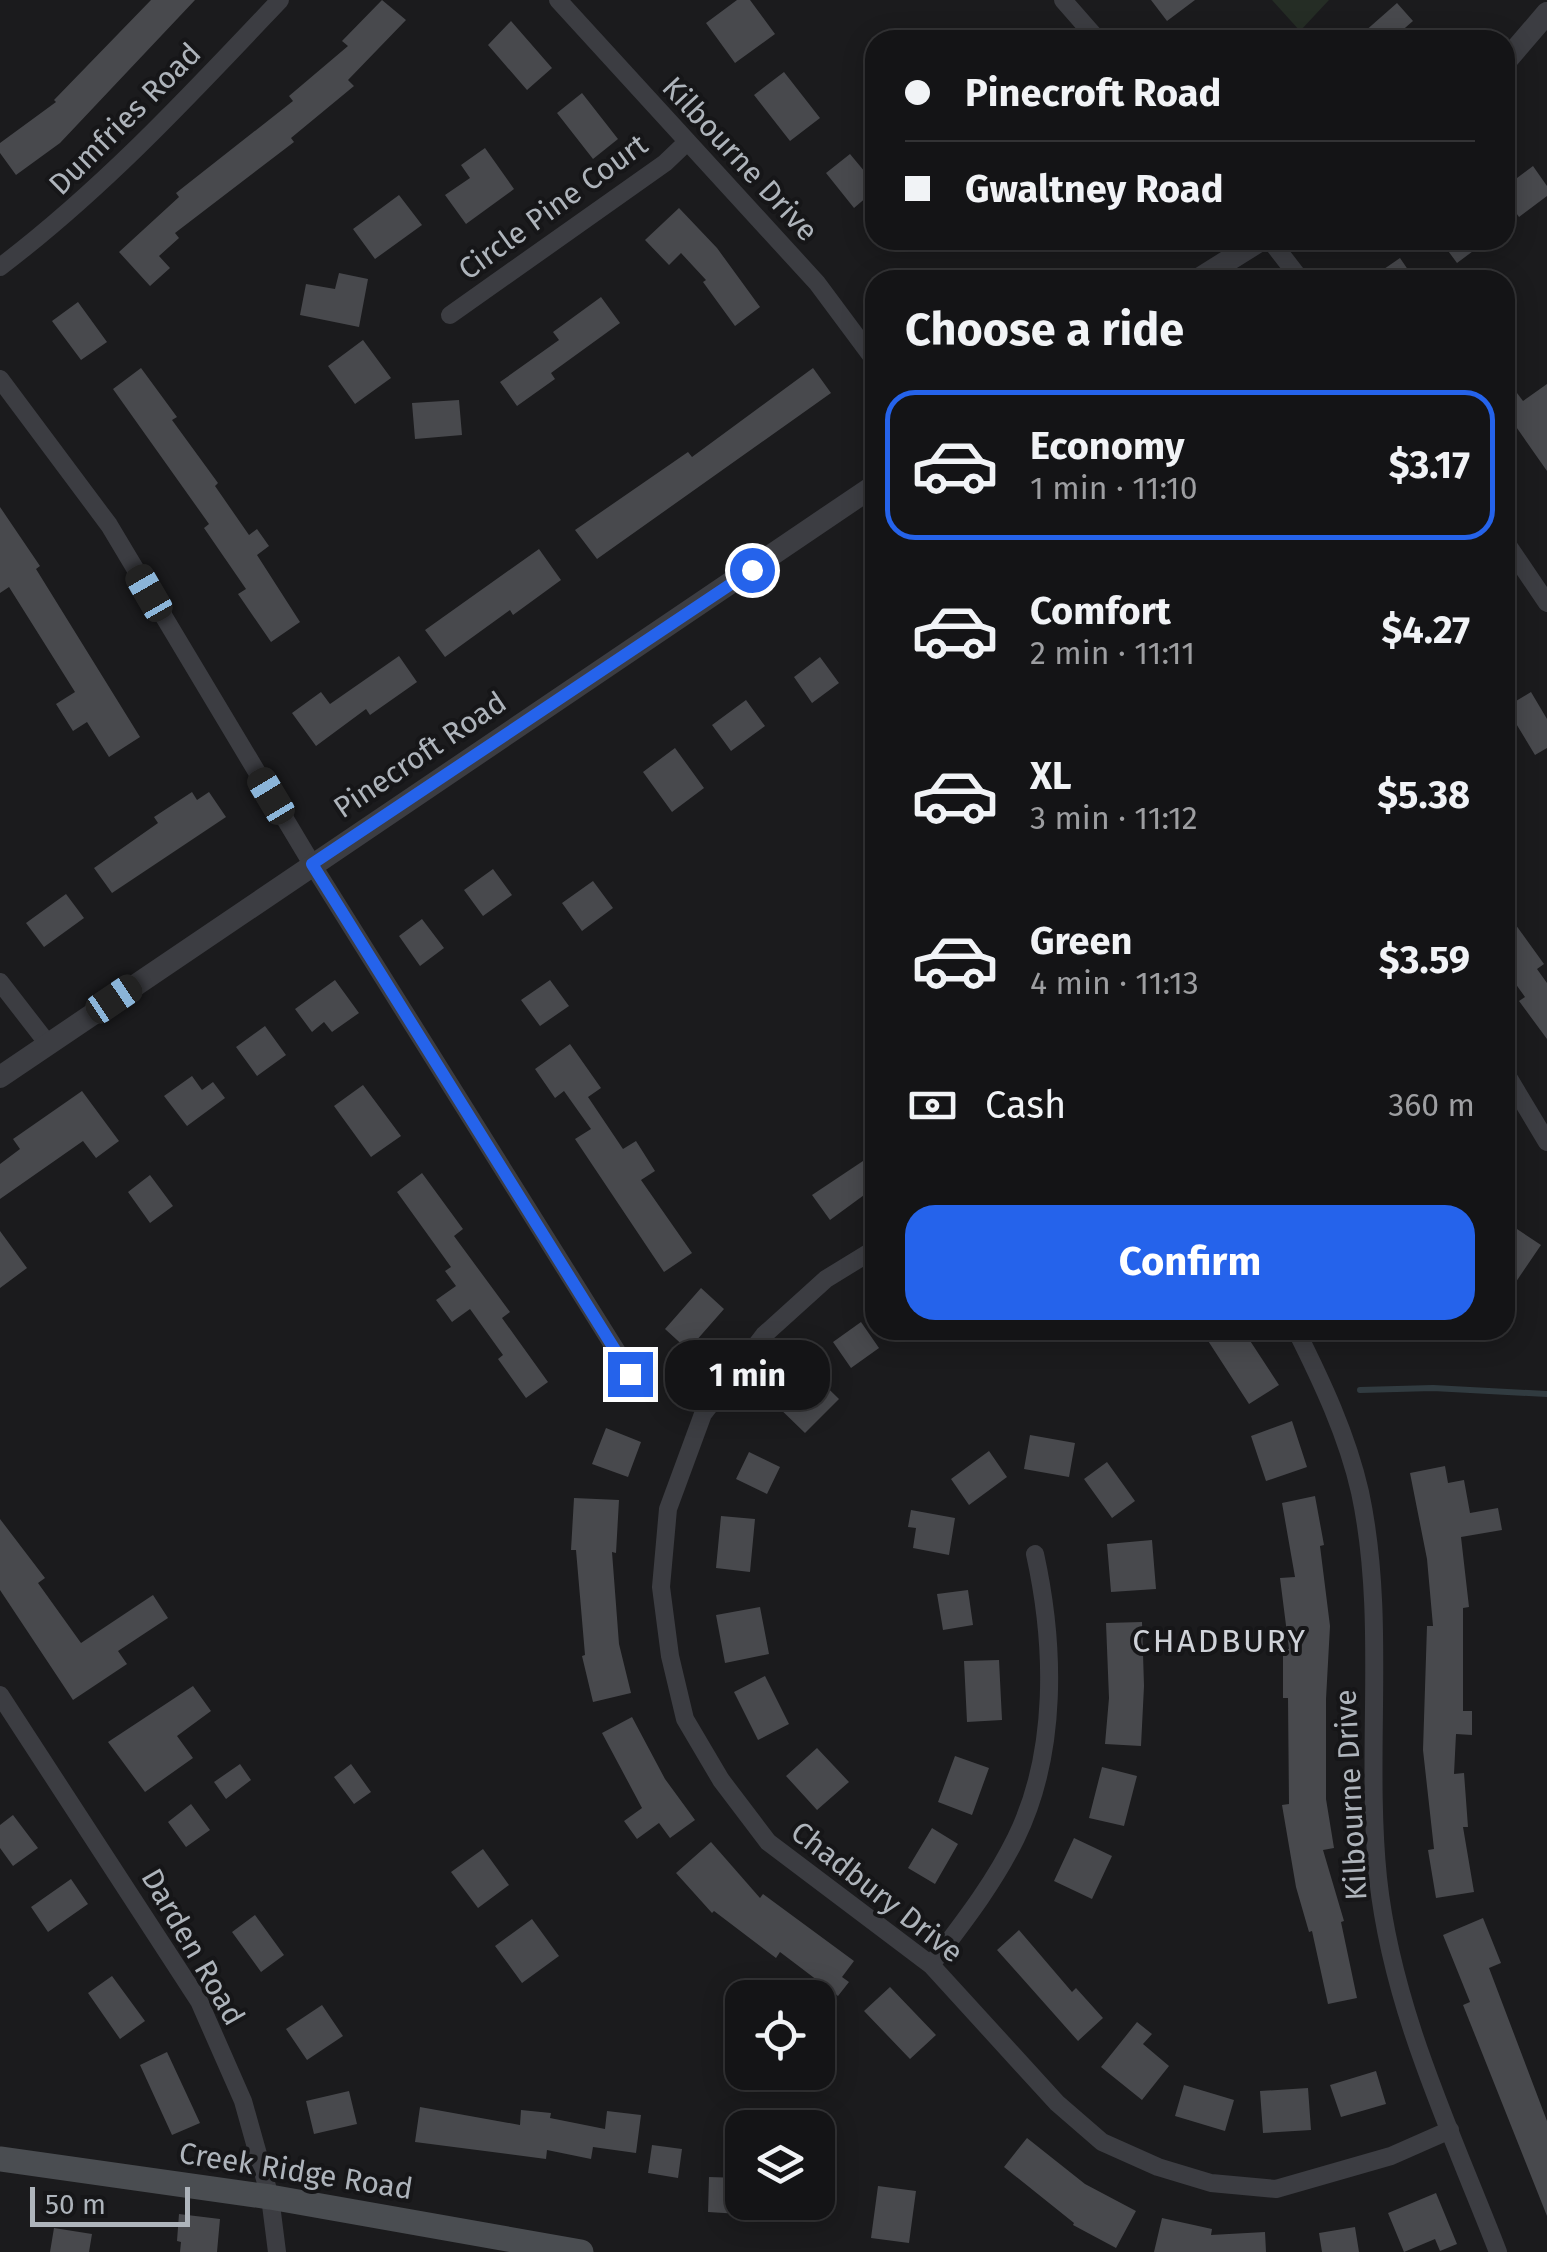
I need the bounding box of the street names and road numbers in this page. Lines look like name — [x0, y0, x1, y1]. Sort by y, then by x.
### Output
street label: Dumfries Road — [42, 36, 208, 202]
street label: Kilbourne Drive — [655, 69, 825, 249]
street label: Circle Pine Court — [452, 126, 655, 288]
street label: Pinecroft Road — [327, 684, 513, 826]
street label: Kilbourne Drive — [1327, 1688, 1375, 1902]
street label: Chadbury Drive — [784, 1814, 970, 1970]
street label: Darden Road — [134, 1862, 252, 2032]
street label: Creek Ridge Road — [177, 2135, 415, 2207]

